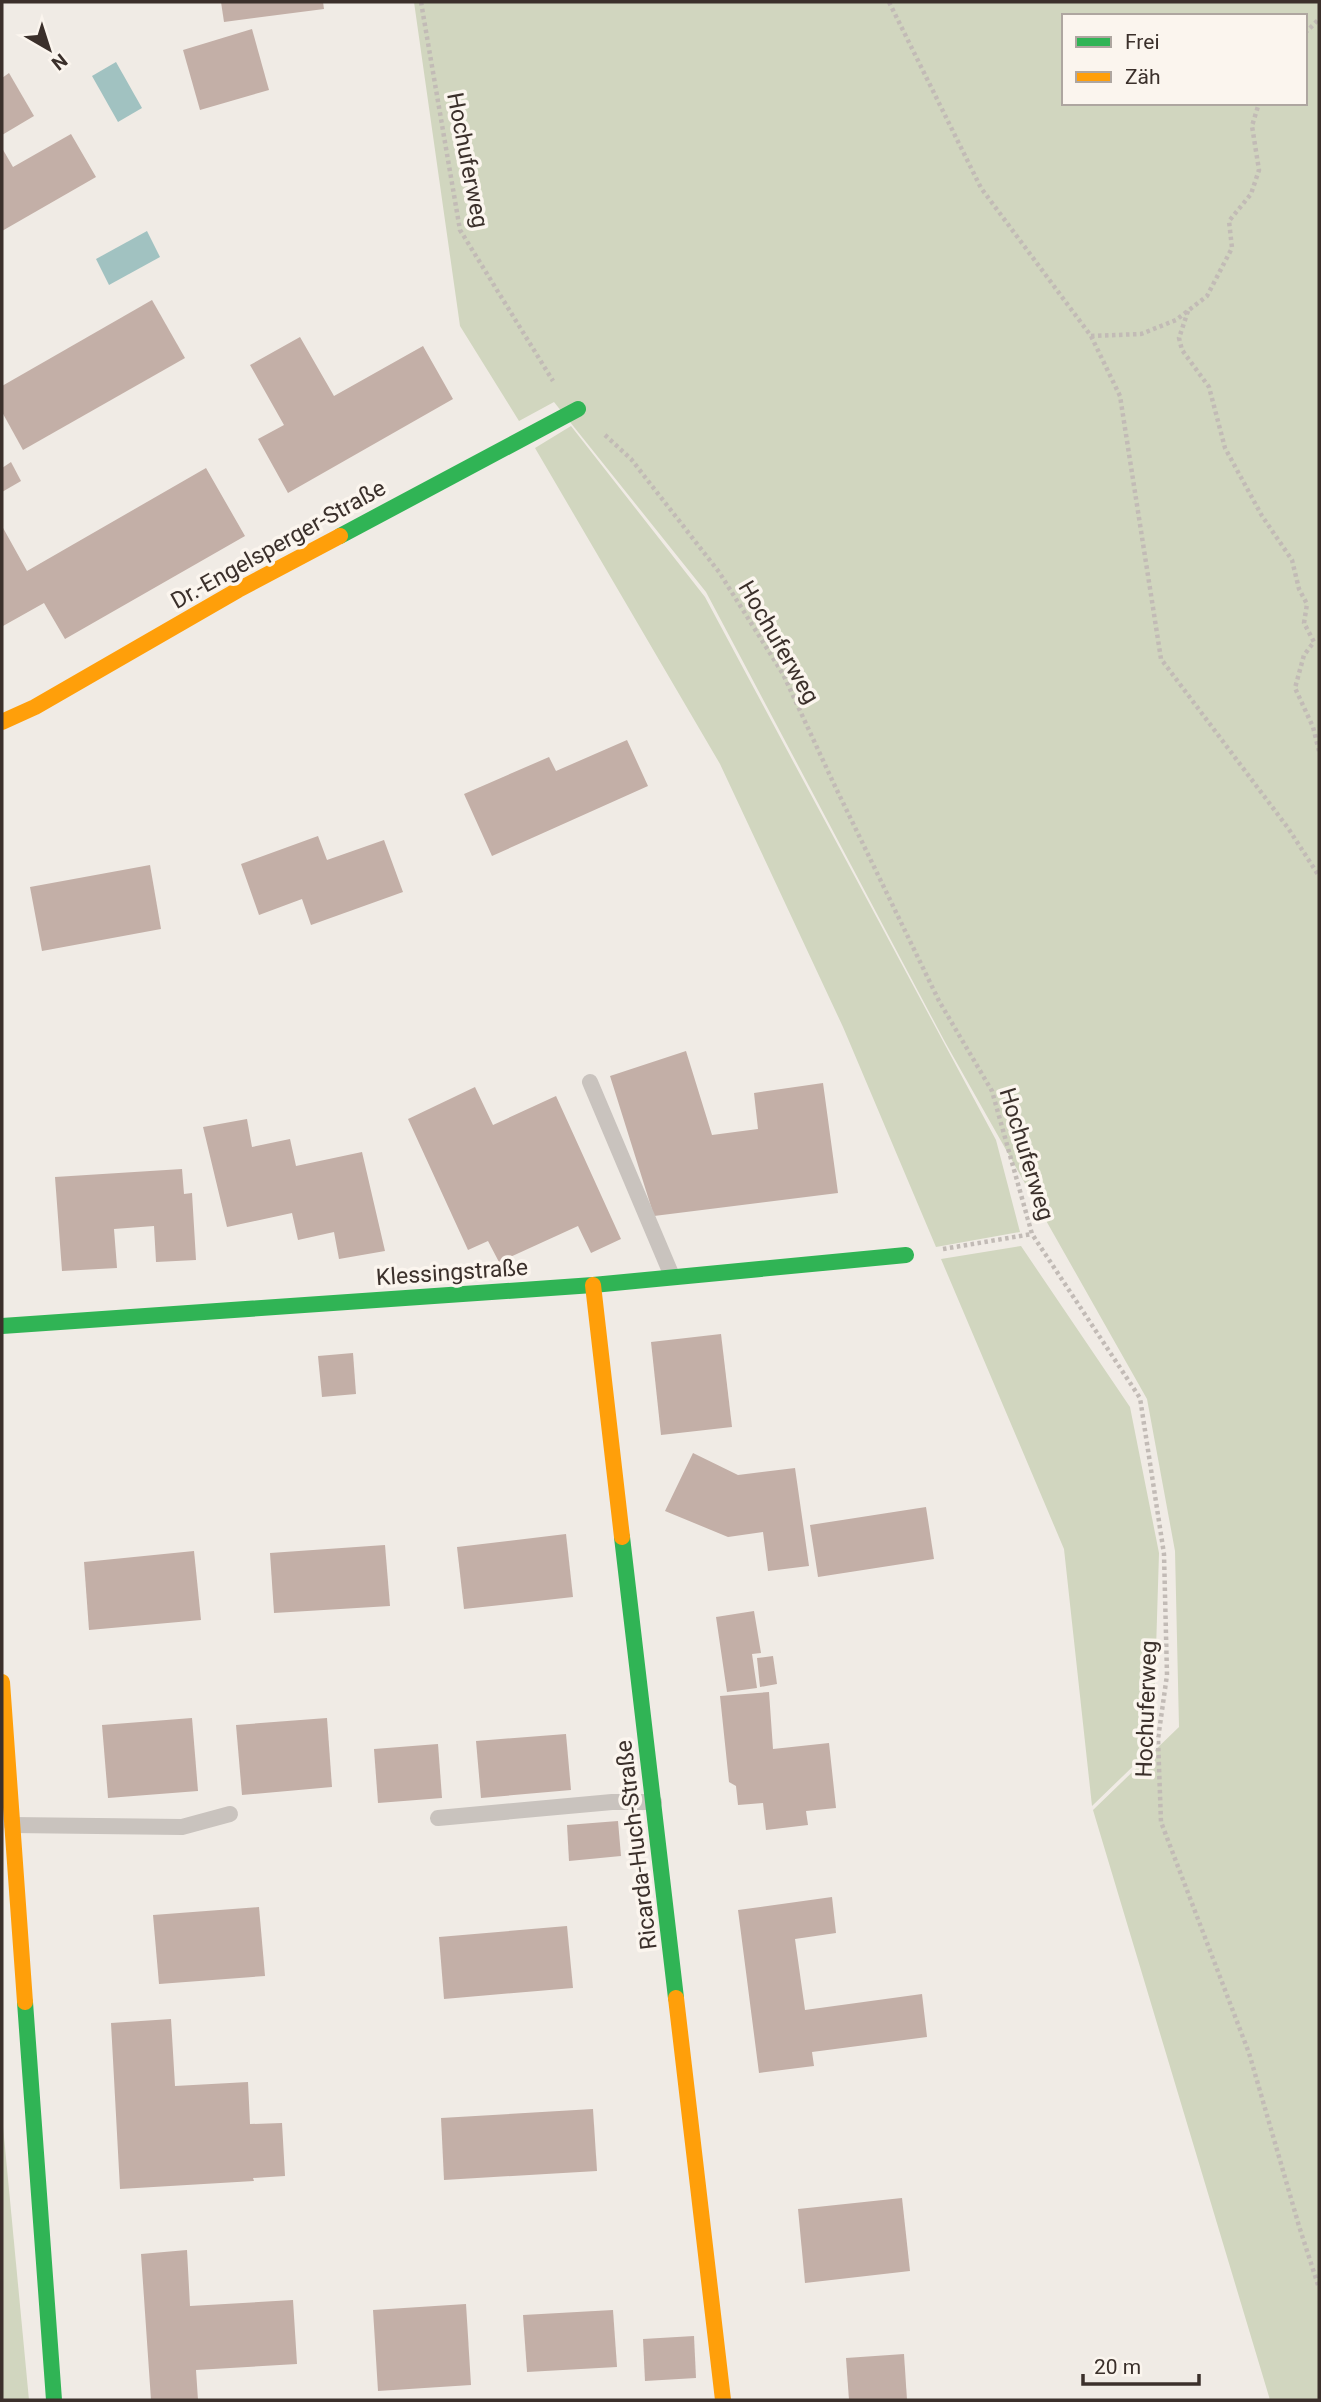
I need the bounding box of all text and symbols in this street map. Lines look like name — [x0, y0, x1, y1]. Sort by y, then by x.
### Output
north arrow — [14, 14, 84, 84]
legend — [1062, 14, 1307, 105]
text: Frei — [1125, 30, 1160, 54]
text: N — [47, 49, 72, 75]
text: Zäh — [1125, 65, 1161, 89]
street label: Hochuferweg — [441, 90, 494, 230]
street label: Dr.-Engelsperger-Straße — [166, 474, 390, 615]
street label: Hochuferweg — [733, 576, 825, 708]
street label: Hochuferweg — [994, 1085, 1059, 1224]
street label: Klessingstraße — [375, 1254, 529, 1291]
street label: Hochuferweg — [1131, 1640, 1162, 1778]
street label: Ricarda-Huch-Straße — [610, 1739, 663, 1951]
scale bar — [1083, 2342, 1198, 2386]
text: 20 m — [1094, 2355, 1141, 2379]

